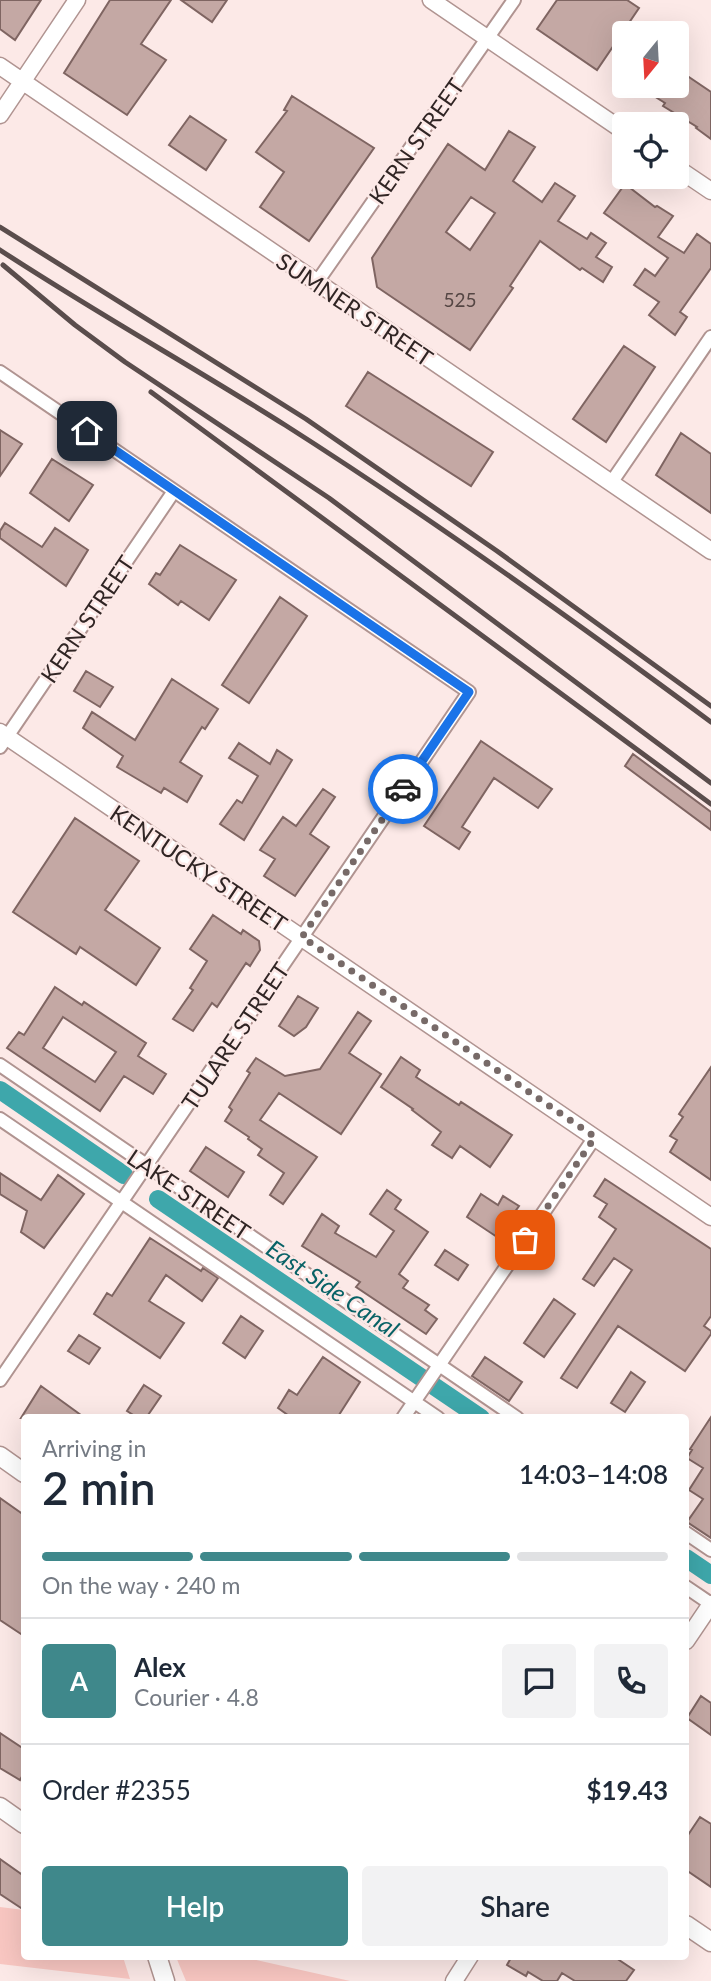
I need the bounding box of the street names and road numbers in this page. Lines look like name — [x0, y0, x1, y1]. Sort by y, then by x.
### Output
street label: KERN STREET — [362, 72, 470, 209]
street label: SUMNER STREET — [272, 246, 439, 372]
street label: KERN STREET — [34, 550, 140, 688]
street label: KENTUCKY STREET — [105, 798, 293, 938]
street label: TULARE STREET — [175, 956, 295, 1115]
street label: LAKE STREET — [122, 1143, 256, 1246]

